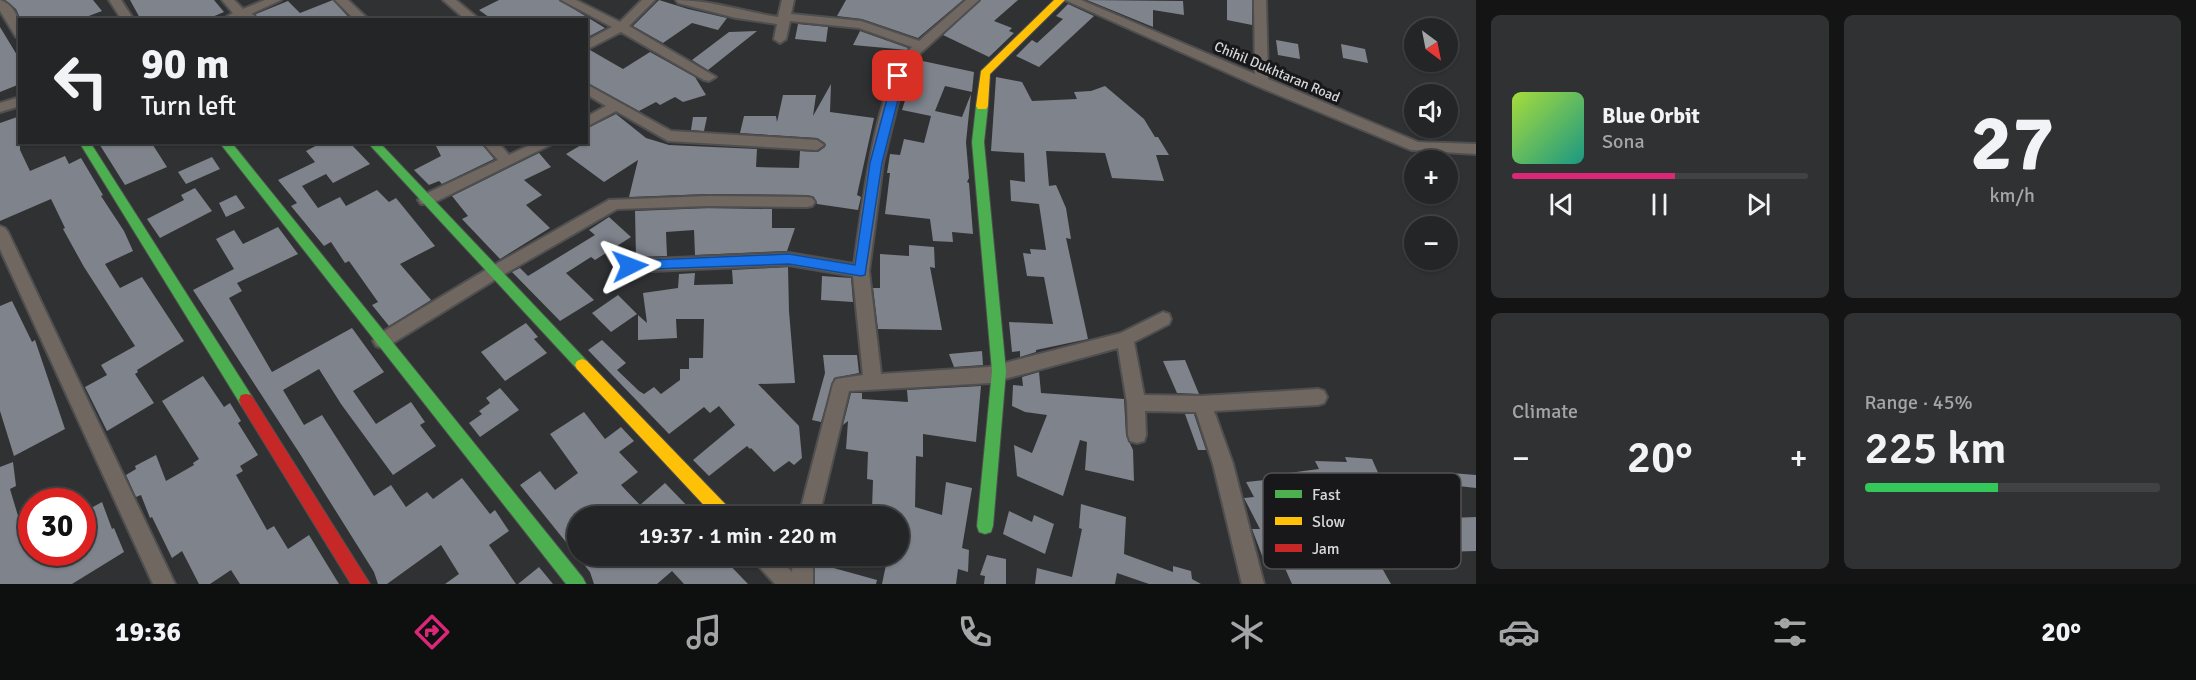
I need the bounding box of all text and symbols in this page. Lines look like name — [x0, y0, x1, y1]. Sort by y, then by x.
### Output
north arrow — [1404, 18, 1458, 72]
map controls — [1404, 18, 1458, 270]
street label: Chihil Dukhtaran Road — [1212, 38, 1342, 106]
text: 90 m — [141, 39, 230, 90]
icon: left — [42, 42, 120, 120]
pin — [872, 50, 923, 101]
icon: arrive — [881, 59, 914, 92]
button: sound — [1404, 84, 1458, 138]
text: Turn left — [141, 90, 236, 123]
text: 27 — [1970, 96, 2054, 192]
text: Blue Orbit — [1602, 102, 1700, 129]
text: Sona — [1602, 129, 1645, 154]
button: + — [1404, 150, 1458, 204]
text: km/h — [1990, 183, 2035, 208]
icon: previous — [1545, 188, 1578, 221]
icon: pause — [1643, 188, 1676, 221]
icon: next — [1742, 188, 1775, 221]
button: − — [1404, 216, 1458, 270]
position arrow — [598, 234, 662, 298]
text: Range · 45% — [1865, 390, 1973, 415]
text: Climate — [1512, 399, 1578, 424]
text: 225 km — [1865, 421, 2007, 476]
text: 20° — [1627, 430, 1693, 485]
text: − — [1512, 438, 1530, 479]
text: + — [1790, 438, 1807, 479]
legend — [1263, 473, 1461, 569]
text: Fast — [1312, 485, 1341, 505]
speed limit sign: 30 — [18, 488, 96, 566]
text: Slow — [1312, 512, 1346, 532]
text: 19:37 · 1 min · 220 m — [639, 522, 837, 549]
text: Jam — [1312, 539, 1340, 559]
icon: directions — [411, 611, 453, 653]
icon: music — [683, 611, 725, 653]
icon: phone — [954, 611, 996, 653]
icon: climate — [1226, 611, 1268, 653]
icon: car — [1498, 611, 1540, 653]
icon: filters — [1769, 611, 1811, 653]
text: 19:36 — [115, 616, 181, 649]
text: 20° — [2041, 616, 2081, 649]

